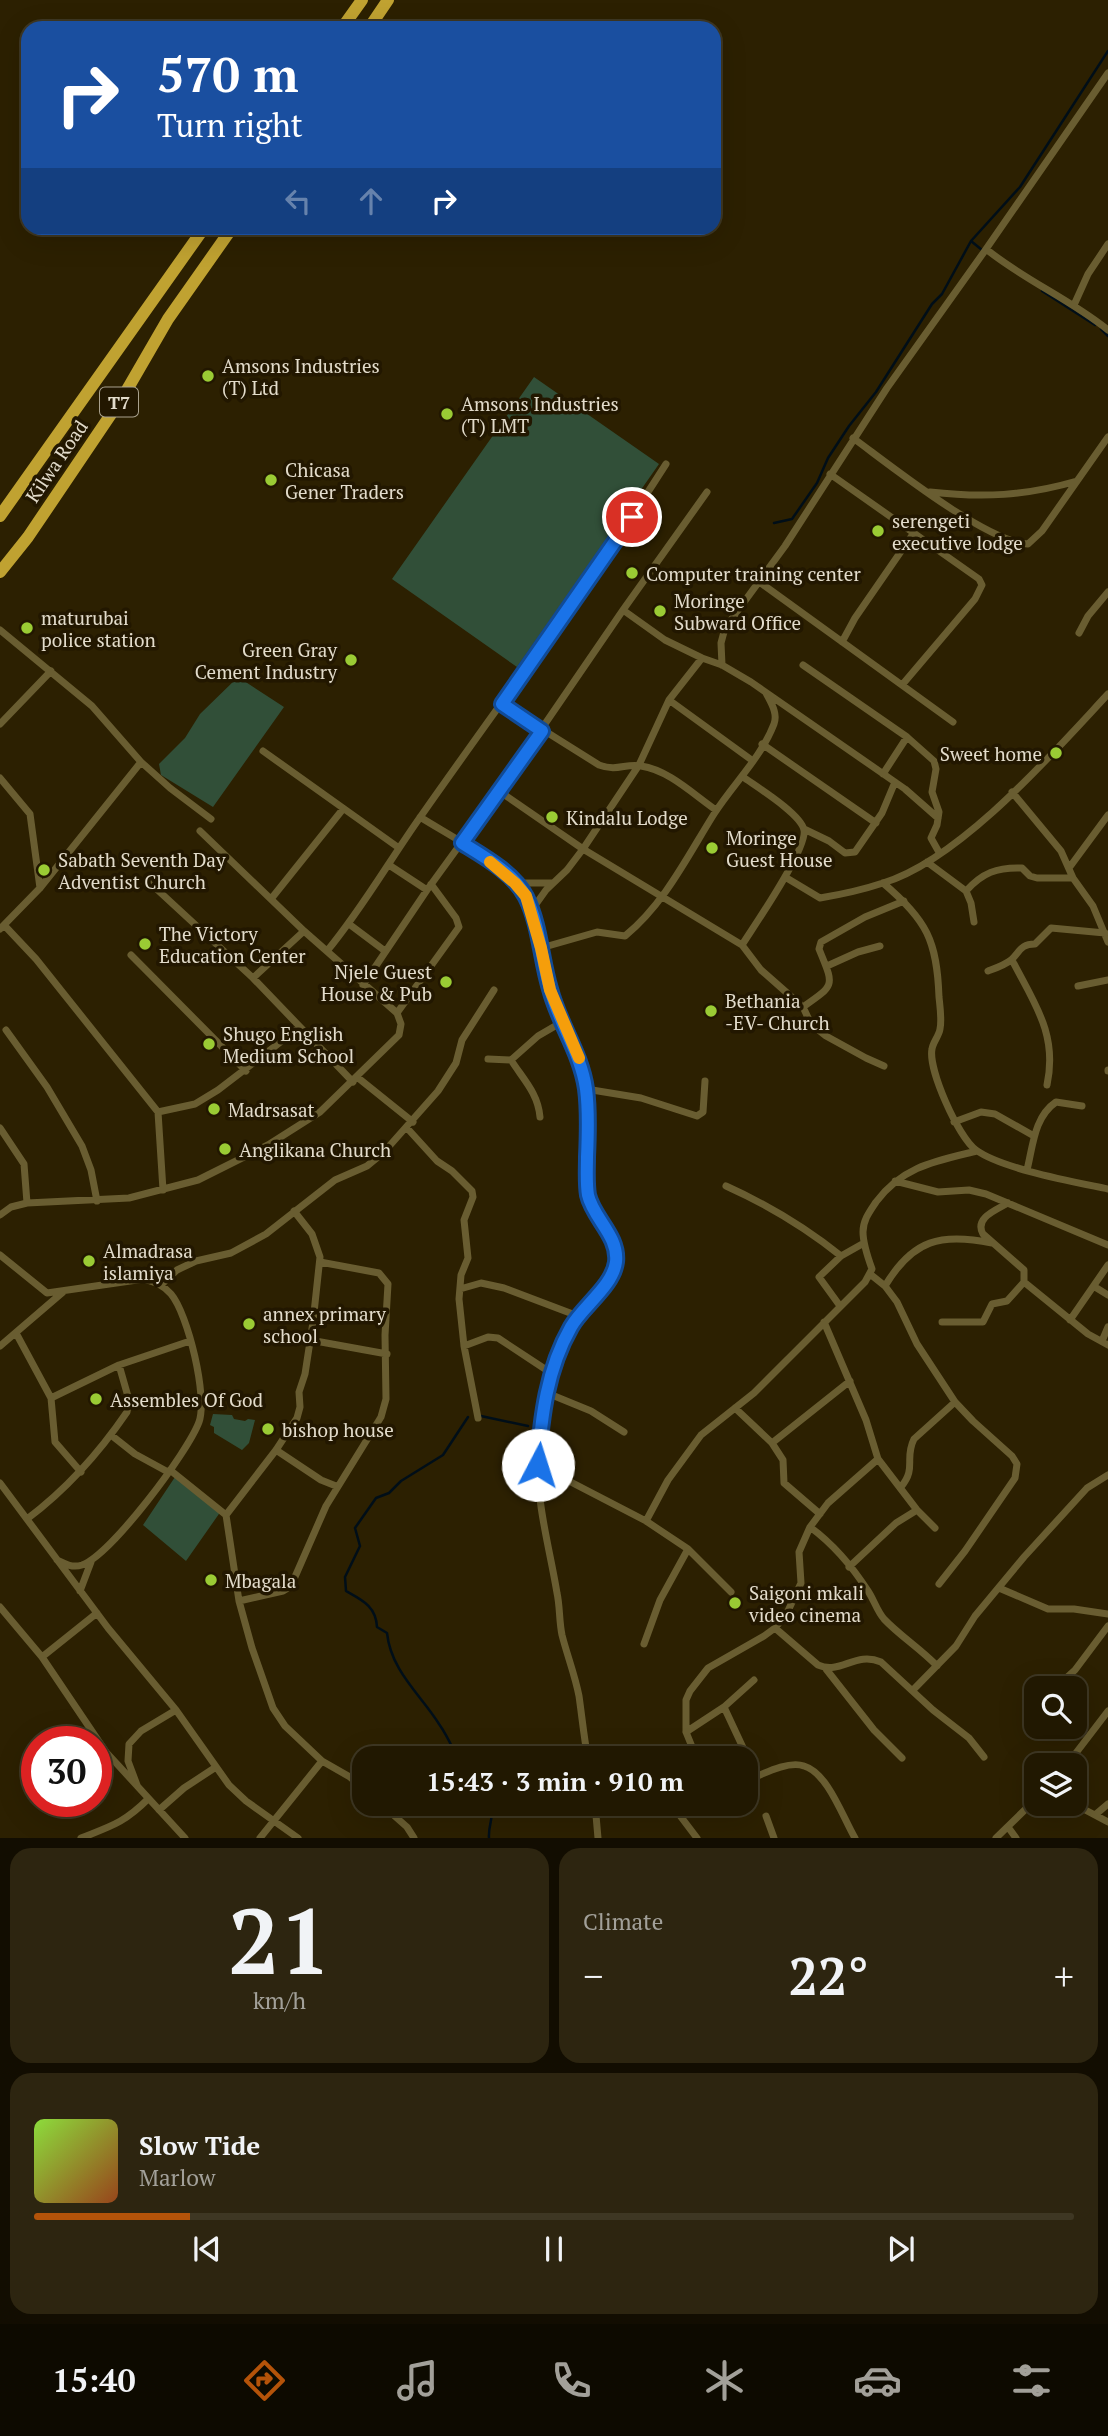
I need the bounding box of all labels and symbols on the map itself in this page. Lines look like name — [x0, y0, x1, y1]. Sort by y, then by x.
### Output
place label: Amsons Industries (T) Ltd — [222, 353, 380, 400]
marker: Amsons Industries (T) Ltd — [200, 368, 216, 384]
road number: T7 — [100, 388, 138, 416]
place label: Amsons Industries (T) LMT — [461, 391, 619, 438]
marker: Amsons Industries (T) LMT — [439, 406, 455, 422]
street label: Kilwa Road — [19, 415, 93, 507]
place label: Chicasa Gener Traders — [285, 457, 404, 504]
marker: Chicasa Gener Traders — [263, 472, 279, 488]
pin — [602, 487, 662, 547]
place label: serengeti executive lodge — [892, 508, 1023, 555]
marker: serengeti executive lodge — [870, 523, 886, 539]
place label: Computer training center — [646, 561, 861, 586]
marker: Computer training center — [624, 565, 640, 581]
place label: Moringe Subward Office — [674, 588, 801, 635]
marker: Moringe Subward Office — [652, 603, 668, 619]
place label: maturubai police station — [41, 605, 156, 652]
marker: maturubai police station — [19, 620, 35, 636]
place label: Green Gray Cement Industry — [195, 637, 337, 684]
marker: Green Gray Cement Industry — [343, 652, 359, 668]
place label: Sweet home — [940, 741, 1042, 766]
marker: Sweet home — [1048, 745, 1064, 761]
place label: Kindalu Lodge — [566, 805, 688, 830]
marker: Kindalu Lodge — [544, 809, 560, 825]
place label: Moringe Guest House — [726, 825, 832, 872]
marker: Moringe Guest House — [704, 840, 720, 856]
place label: Sabath Seventh Day Adventist Church — [58, 847, 226, 894]
marker: Sabath Seventh Day Adventist Church — [36, 862, 52, 878]
place label: The Victory Education Center — [159, 921, 306, 968]
marker: The Victory Education Center — [137, 936, 153, 952]
place label: Njele Guest House & Pub — [321, 959, 432, 1006]
marker: Njele Guest House & Pub — [438, 974, 454, 990]
place label: Bethania -EV- Church — [725, 988, 830, 1035]
marker: Bethania -EV- Church — [703, 1003, 719, 1019]
place label: Shugo English Medium School — [223, 1021, 354, 1068]
marker: Shugo English Medium School — [201, 1036, 217, 1052]
place label: Madrsasat — [228, 1097, 315, 1122]
marker: Madrsasat — [206, 1101, 222, 1117]
place label: Anglikana Church — [239, 1137, 391, 1162]
marker: Anglikana Church — [217, 1141, 233, 1157]
place label: Almadrasa islamiya — [103, 1238, 193, 1285]
marker: Almadrasa islamiya — [81, 1253, 97, 1269]
place label: annex primary school — [263, 1301, 386, 1348]
marker: annex primary school — [241, 1316, 257, 1332]
place label: Assembles Of God — [110, 1387, 264, 1412]
marker: Assembles Of God — [88, 1391, 104, 1407]
place label: bishop house — [282, 1417, 394, 1442]
marker: bishop house — [260, 1421, 276, 1437]
position arrow — [501, 1428, 575, 1502]
place label: Mbagala — [225, 1568, 297, 1593]
marker: Mbagala — [203, 1572, 219, 1588]
place label: Saigoni mkali video cinema — [748, 1580, 864, 1627]
marker: Saigoni mkali video cinema — [727, 1595, 743, 1611]
speed limit sign: 30 — [21, 1726, 112, 1817]

